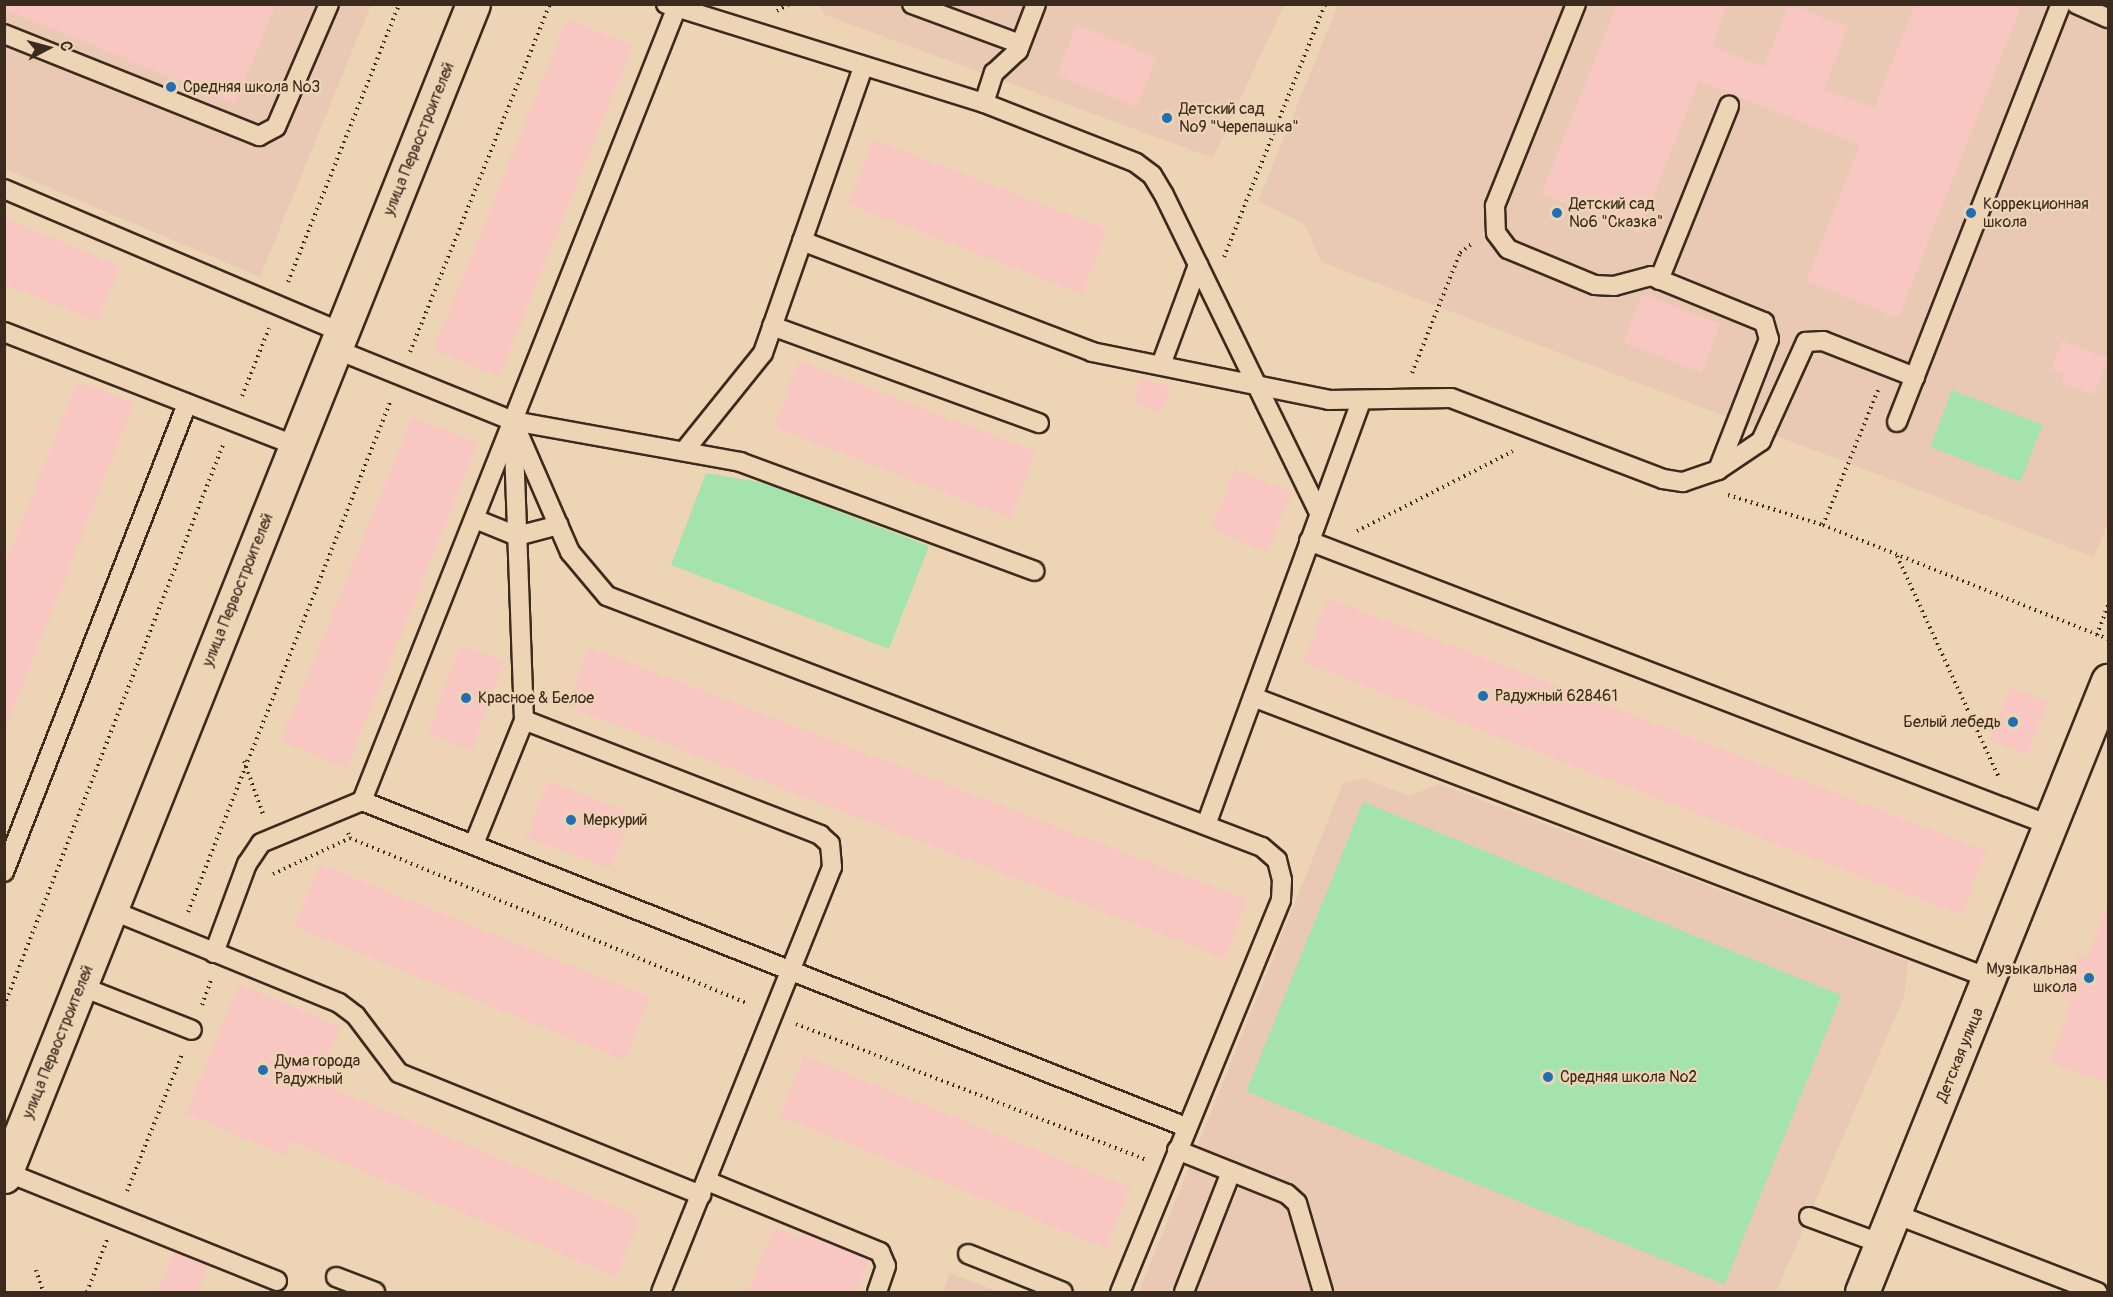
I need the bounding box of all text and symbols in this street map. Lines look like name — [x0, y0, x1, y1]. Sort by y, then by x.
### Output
north arrow — [18, 18, 78, 78]
text: С — [55, 40, 76, 52]
street label: улица Первостроителей — [379, 59, 459, 219]
place label: Средняя школа №3 — [183, 77, 320, 97]
marker: Средняя школа №3 — [164, 80, 178, 94]
place label: Детский сад №9 "Черепашка" — [1179, 99, 1299, 137]
marker: Детский сад №9 "Черепашка" — [1160, 111, 1174, 125]
place label: Детский сад №6 "Сказка" — [1569, 194, 1663, 232]
place label: Коррекционная школа — [1983, 194, 2089, 232]
marker: Детский сад №6 "Сказка" — [1550, 206, 1564, 220]
marker: Коррекционная школа — [1964, 206, 1978, 220]
street label: улица Первостроителей — [198, 510, 278, 670]
place label: Радужный 628461 — [1495, 686, 1618, 706]
place label: Красное & Белое — [478, 688, 594, 708]
marker: Радужный 628461 — [1476, 689, 1490, 703]
marker: Красное & Белое — [459, 691, 473, 705]
place label: Белый лебедь — [1903, 712, 2001, 732]
marker: Белый лебедь — [2006, 715, 2020, 729]
place label: Меркурий — [583, 810, 647, 830]
marker: Меркурий — [564, 813, 578, 827]
place label: Музыкальная школа — [1986, 959, 2077, 997]
street label: улица Первостроителей — [18, 962, 98, 1122]
marker: Музыкальная школа — [2082, 971, 2096, 985]
street label: Детская улица — [1932, 1005, 1988, 1105]
place label: Дума города Радужный — [275, 1051, 360, 1089]
marker: Дума города Радужный — [256, 1063, 270, 1077]
place label: Средняя школа №2 — [1560, 1067, 1697, 1087]
marker: Средняя школа №2 — [1541, 1070, 1555, 1084]

